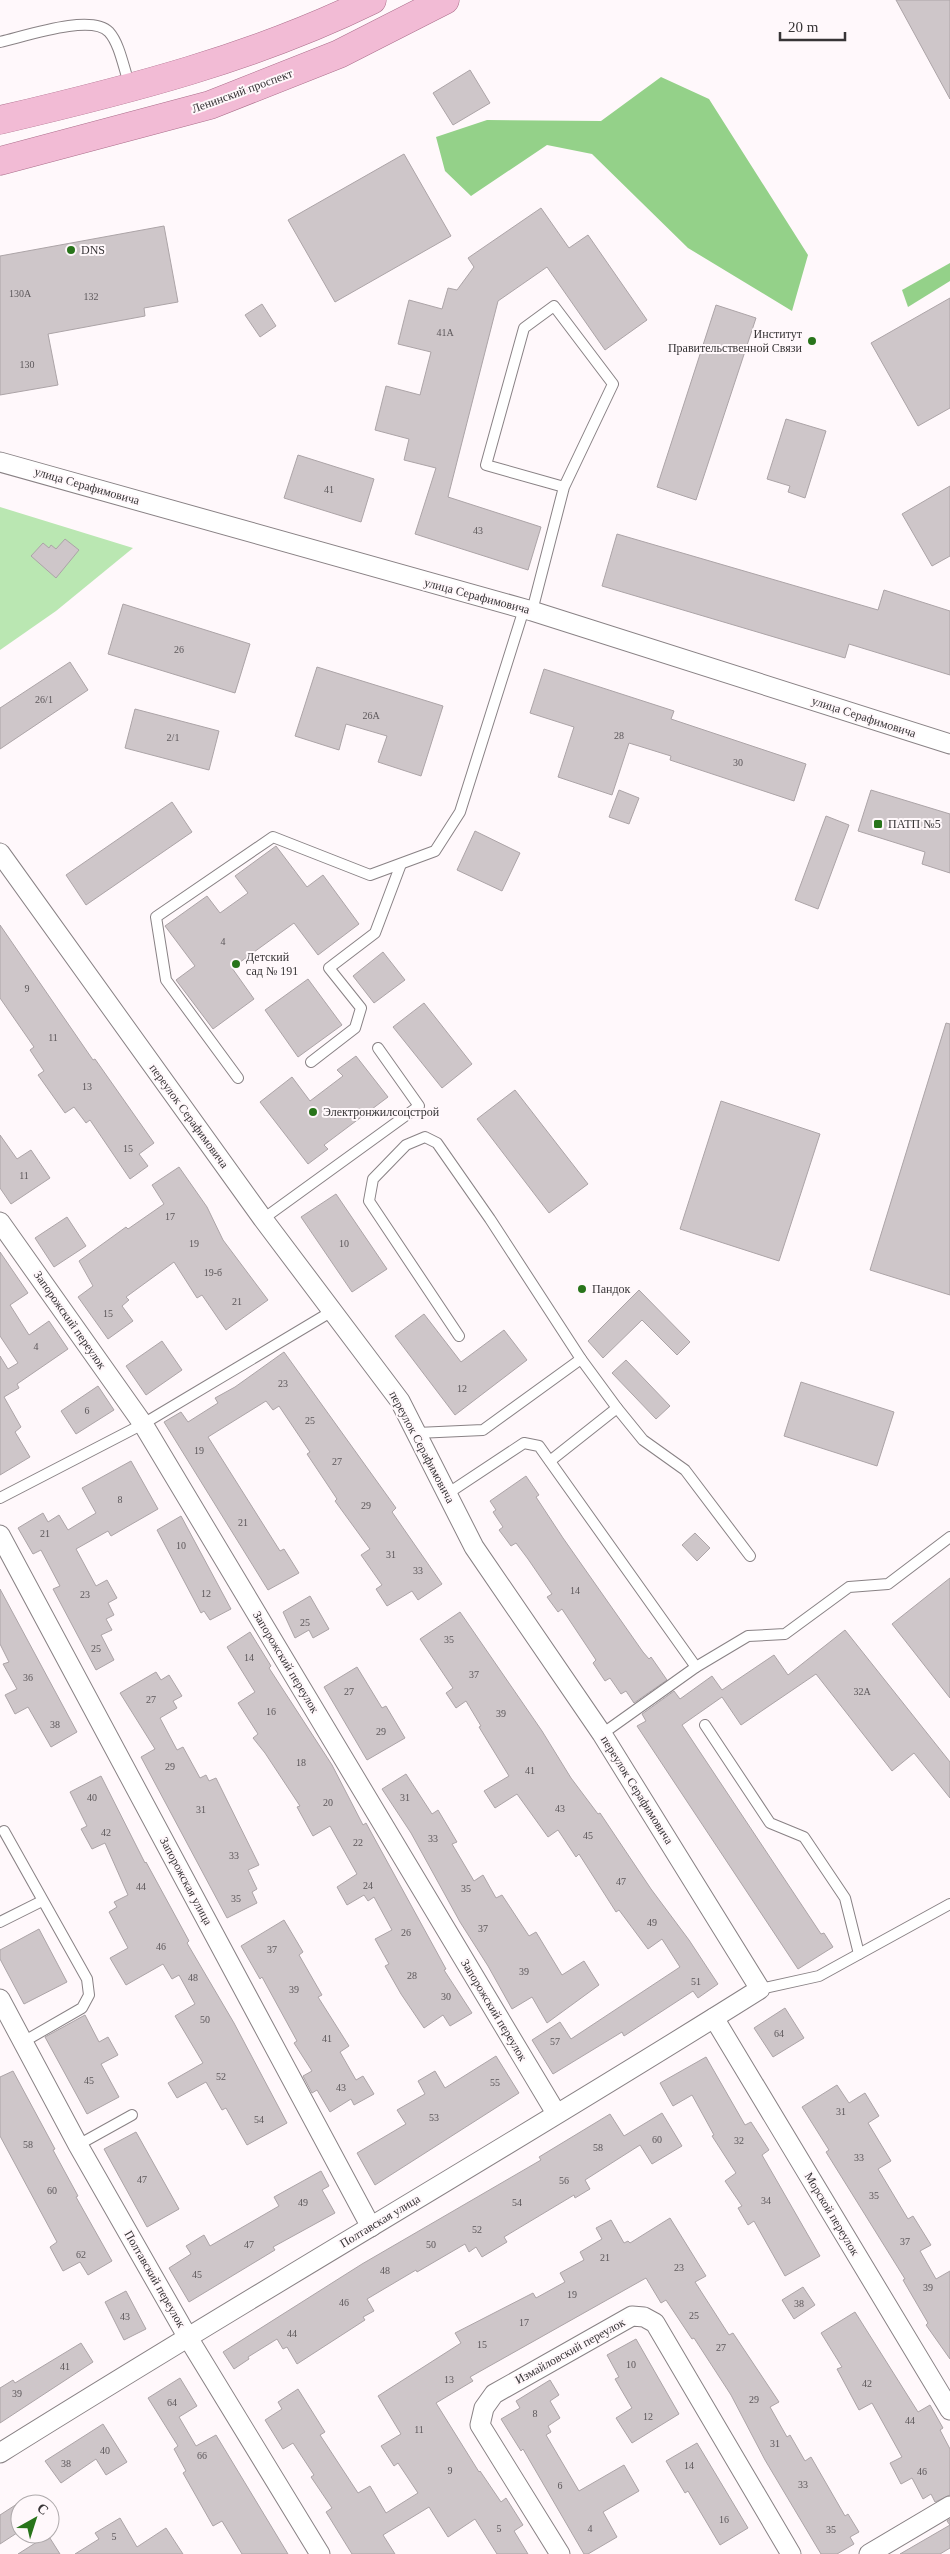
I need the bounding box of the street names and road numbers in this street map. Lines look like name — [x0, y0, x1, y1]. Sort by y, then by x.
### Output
street label: Ленинский проспект — [190, 66, 295, 116]
street label: улица Серафимовича — [33, 464, 142, 508]
street label: улица Серафимовича — [423, 575, 532, 617]
street label: улица Серафимовича — [810, 694, 918, 741]
street label: переулок Серафимовича — [147, 1061, 232, 1171]
street label: Запорожский переулок — [31, 1268, 109, 1372]
street label: переулок Серафимовича — [386, 1388, 458, 1506]
street label: Запорожский переулок — [250, 1608, 322, 1716]
street label: переулок Серафимовича — [598, 1733, 676, 1847]
street label: Запорожская улица — [157, 1835, 215, 1928]
street label: Запорожский переулок — [458, 1956, 530, 2064]
street label: Морской переулок — [802, 2170, 862, 2258]
street label: Полтавская улица — [337, 2191, 423, 2251]
street label: Полтавский переулок — [121, 2228, 189, 2330]
street label: Измайловский переулок — [513, 2315, 627, 2387]

